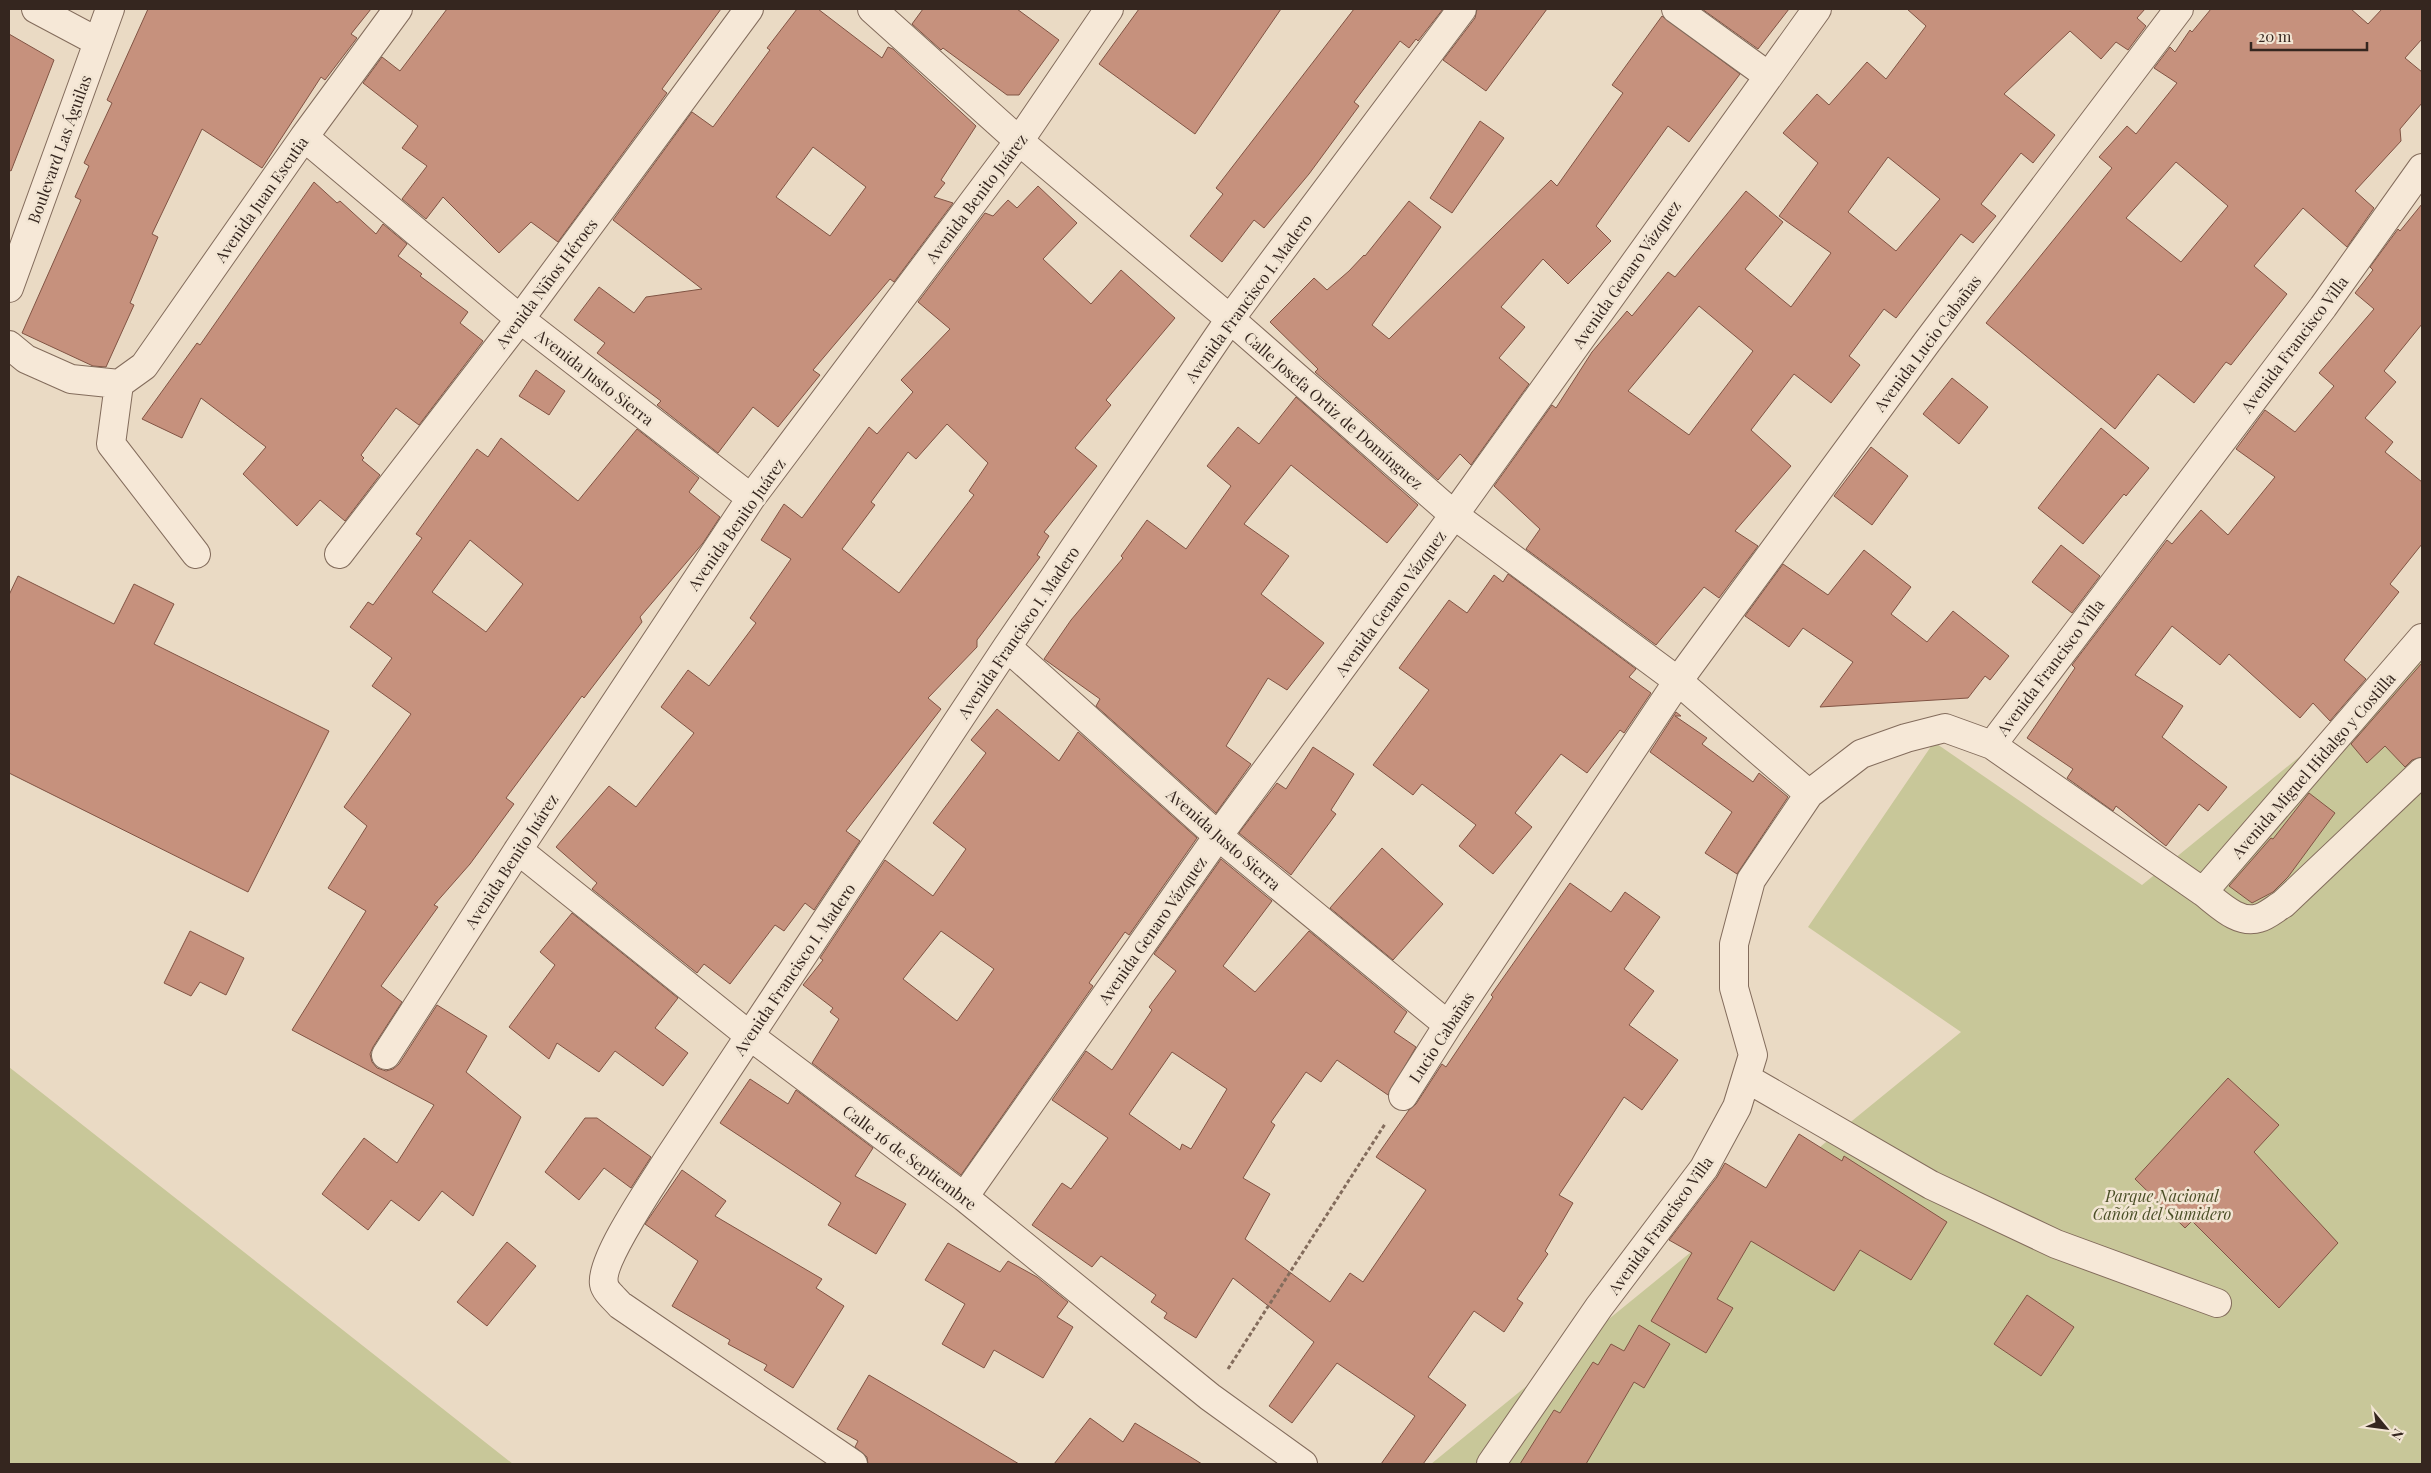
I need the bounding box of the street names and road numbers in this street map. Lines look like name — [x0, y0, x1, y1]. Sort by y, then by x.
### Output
street label: Boulevard Las Águilas — [22, 72, 96, 226]
street label: Avenida Benito Juárez — [920, 129, 1032, 268]
street label: Avenida Juan Escutia — [209, 132, 312, 267]
street label: Avenida Genaro Vázquez — [1566, 196, 1685, 353]
street label: Avenida Francisco I. Madero — [1179, 209, 1316, 387]
street label: Avenida Niños Héroes — [490, 214, 602, 353]
street label: Avenida Lucio Cabañas — [1868, 271, 1985, 416]
street label: Avenida Francisco Villa — [2235, 271, 2352, 417]
street label: Avenida Justo Sierra — [531, 324, 658, 430]
street label: Calle Josefa Ortiz de Domínguez — [1240, 326, 1428, 494]
street label: Avenida Benito Juárez — [682, 454, 790, 595]
street label: Avenida Genaro Vázquez — [1329, 525, 1450, 681]
street label: Avenida Francisco I. Madero — [952, 542, 1084, 723]
street label: Avenida Francisco Villa — [1991, 594, 2108, 740]
street label: Avenida Miguel Hidalgo y Costilla — [2226, 668, 2399, 863]
street label: Avenida Justo Sierra — [1162, 783, 1285, 894]
street label: Avenida Benito Juárez — [459, 789, 563, 933]
street label: Avenida Genaro Vázquez — [1092, 852, 1211, 1009]
street label: Avenida Francisco I. Madero — [728, 879, 860, 1060]
street label: Lucio Cabañas — [1404, 987, 1478, 1087]
street label: Calle 16 de Septiembre — [839, 1100, 981, 1214]
street label: Avenida Francisco Villa — [1602, 1152, 1717, 1299]

